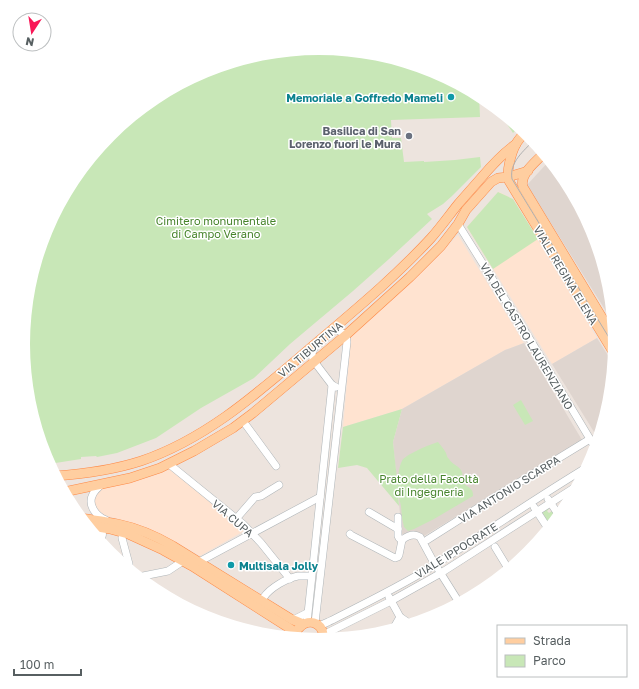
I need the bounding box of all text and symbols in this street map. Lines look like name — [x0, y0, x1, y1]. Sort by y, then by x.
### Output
north arrow — [12, 12, 52, 52]
text: N — [24, 35, 35, 49]
place label: Memoriale a Goffredo Mameli — [286, 91, 443, 104]
marker: Memoriale a Goffredo Mameli — [446, 92, 456, 102]
place label: Basilica di San Lorenzo fuori le Mura — [289, 124, 401, 150]
marker: Basilica di San Lorenzo fuori le Mura — [404, 131, 414, 141]
park label: Cimitero monumentale di Campo Verano — [156, 214, 276, 240]
street label: VIALE REGINA ELENA — [531, 223, 601, 327]
street label: VIA DEL CASTRO LAURENZIANO — [478, 260, 576, 412]
street label: VIA TIBURTINA — [275, 318, 345, 380]
street label: VIA ANTONIO SCARPA — [456, 452, 563, 526]
park label: Prato della Facoltà di Ingegneria — [379, 472, 479, 498]
street label: VIA CUPA — [210, 497, 257, 540]
street label: VIALE IPPOCRATE — [412, 519, 500, 581]
place label: Multisala Jolly — [239, 559, 319, 572]
marker: Multisala Jolly — [226, 560, 236, 570]
legend — [497, 625, 627, 677]
text: Strada — [533, 633, 571, 648]
scale bar — [14, 651, 81, 677]
text: Parco — [533, 653, 566, 668]
text: 100 m — [20, 657, 54, 672]

